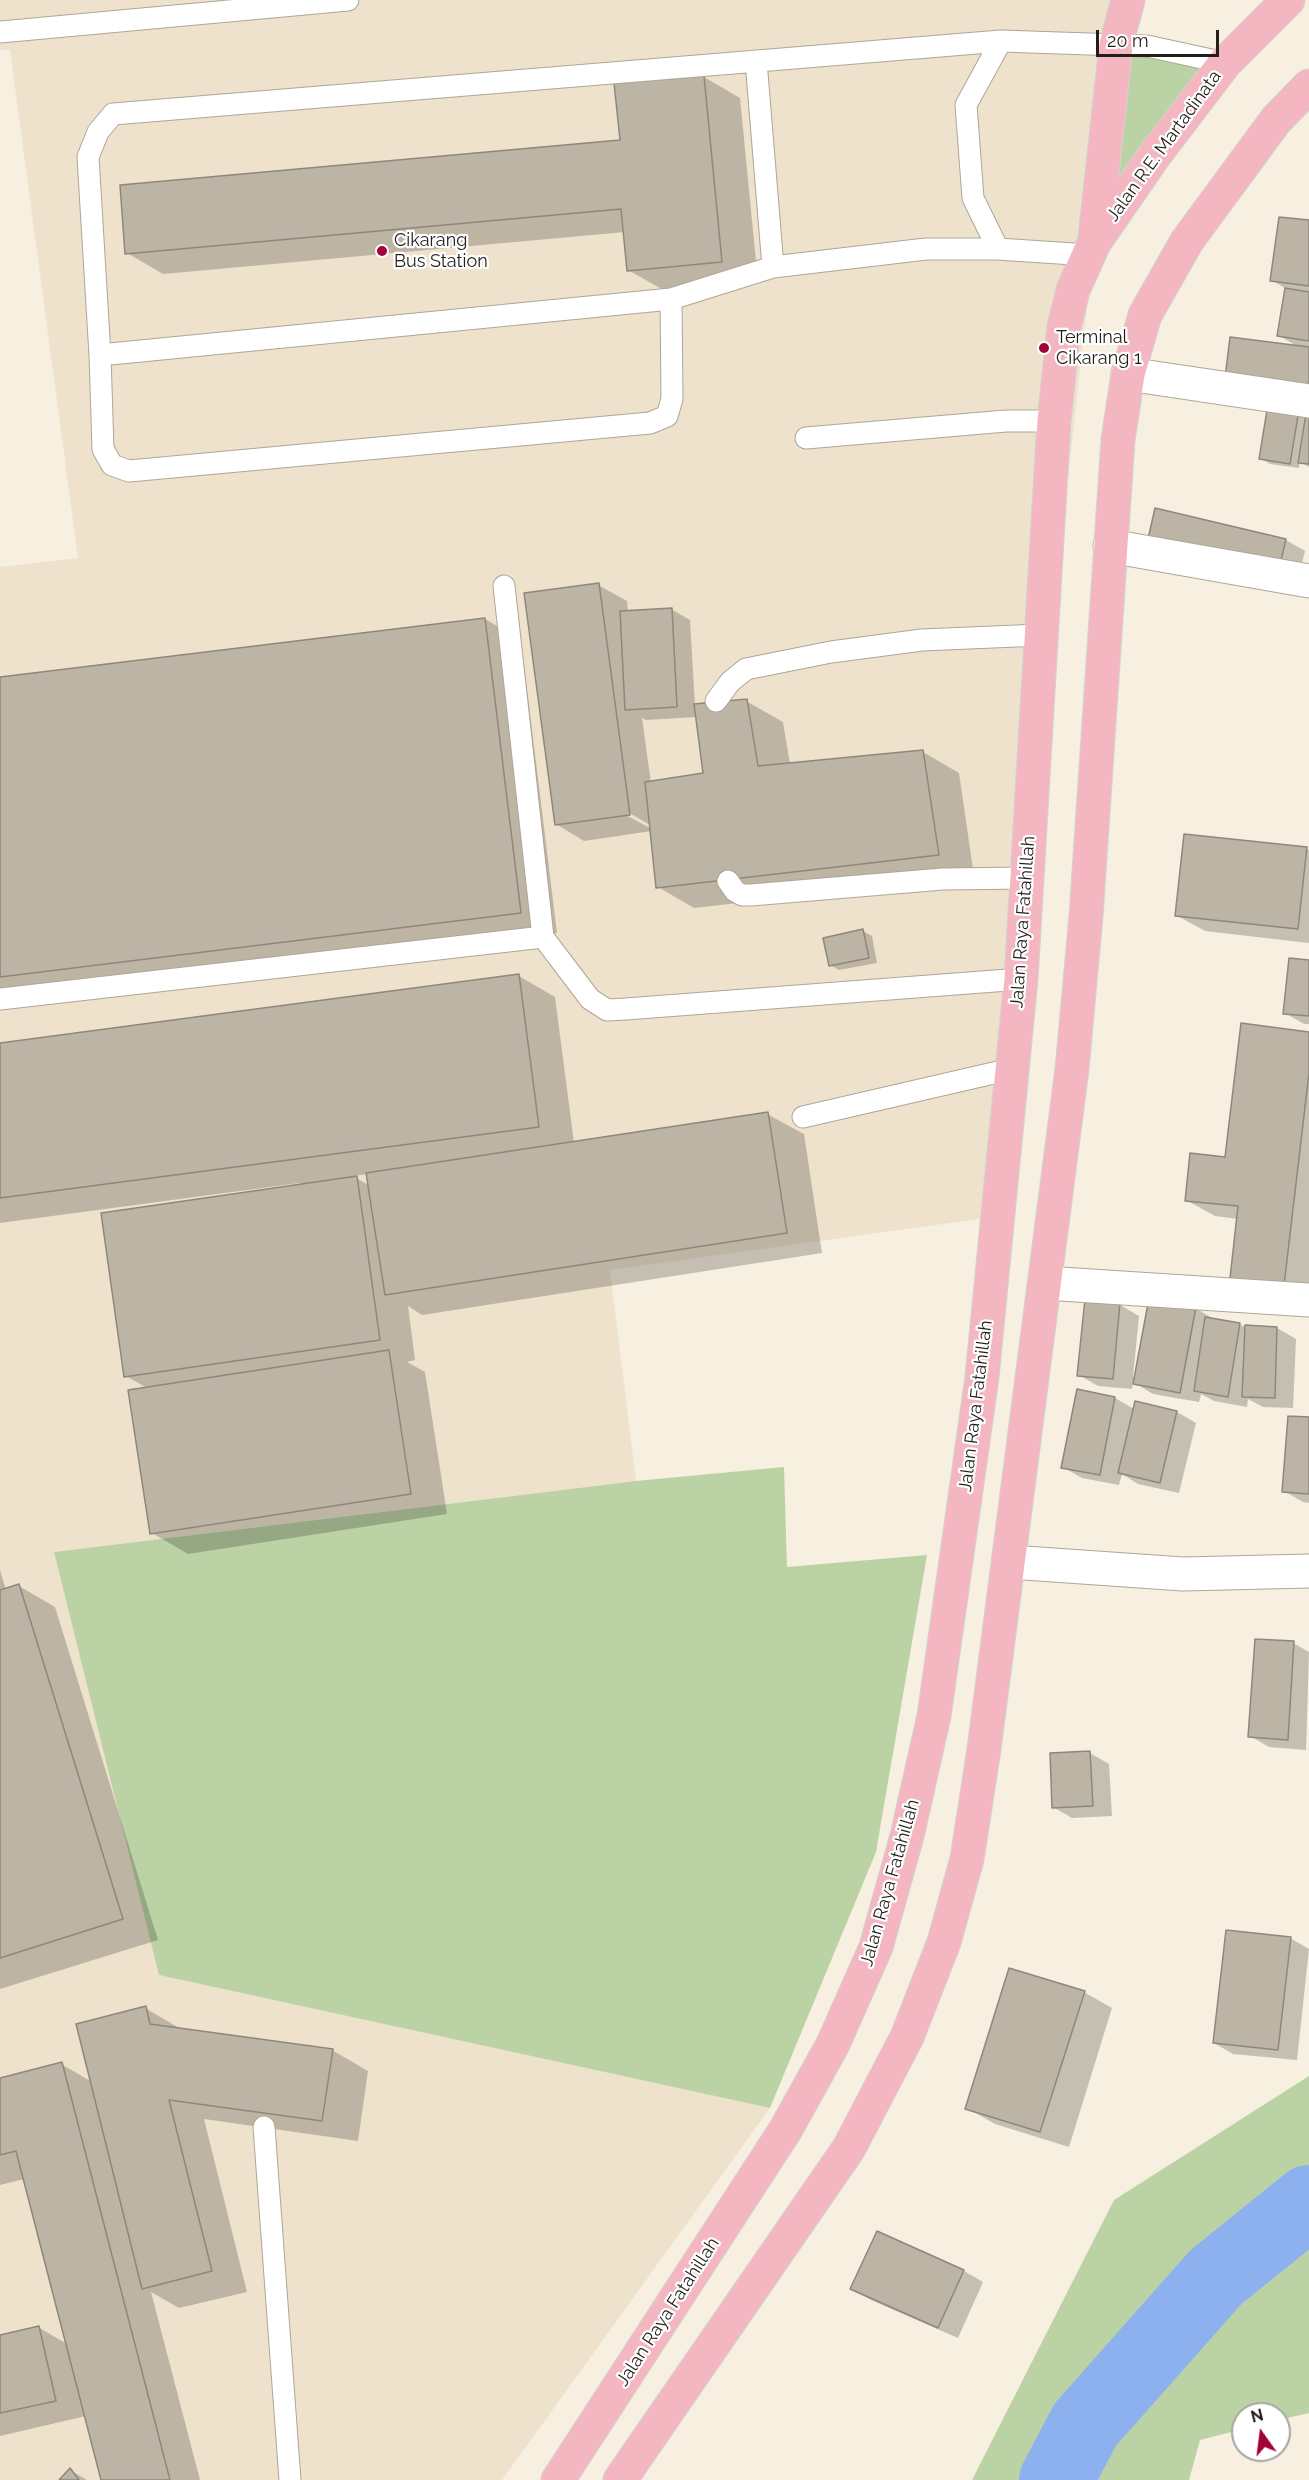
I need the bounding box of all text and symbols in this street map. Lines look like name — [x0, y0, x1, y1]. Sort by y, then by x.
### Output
scale bar — [1099, 18, 1222, 56]
text: 20 m — [1107, 30, 1149, 51]
street label: Jalan R.E. Martadinata — [1102, 66, 1226, 226]
place label: Cikarang Bus Station — [394, 230, 488, 272]
marker: Cikarang Bus Station — [375, 244, 389, 258]
place label: Terminal Cikarang 1 — [1056, 327, 1142, 370]
marker: Terminal Cikarang 1 — [1037, 341, 1051, 355]
street label: Jalan Raya Fatahillah — [1006, 835, 1040, 1009]
street label: Jalan Raya Fatahillah — [955, 1319, 997, 1493]
street label: Jalan Raya Fatahillah — [856, 1797, 924, 1969]
street label: Jalan Raya Fatahillah — [612, 2234, 724, 2390]
north arrow — [1231, 2402, 1291, 2462]
text: N — [1249, 2405, 1265, 2427]

